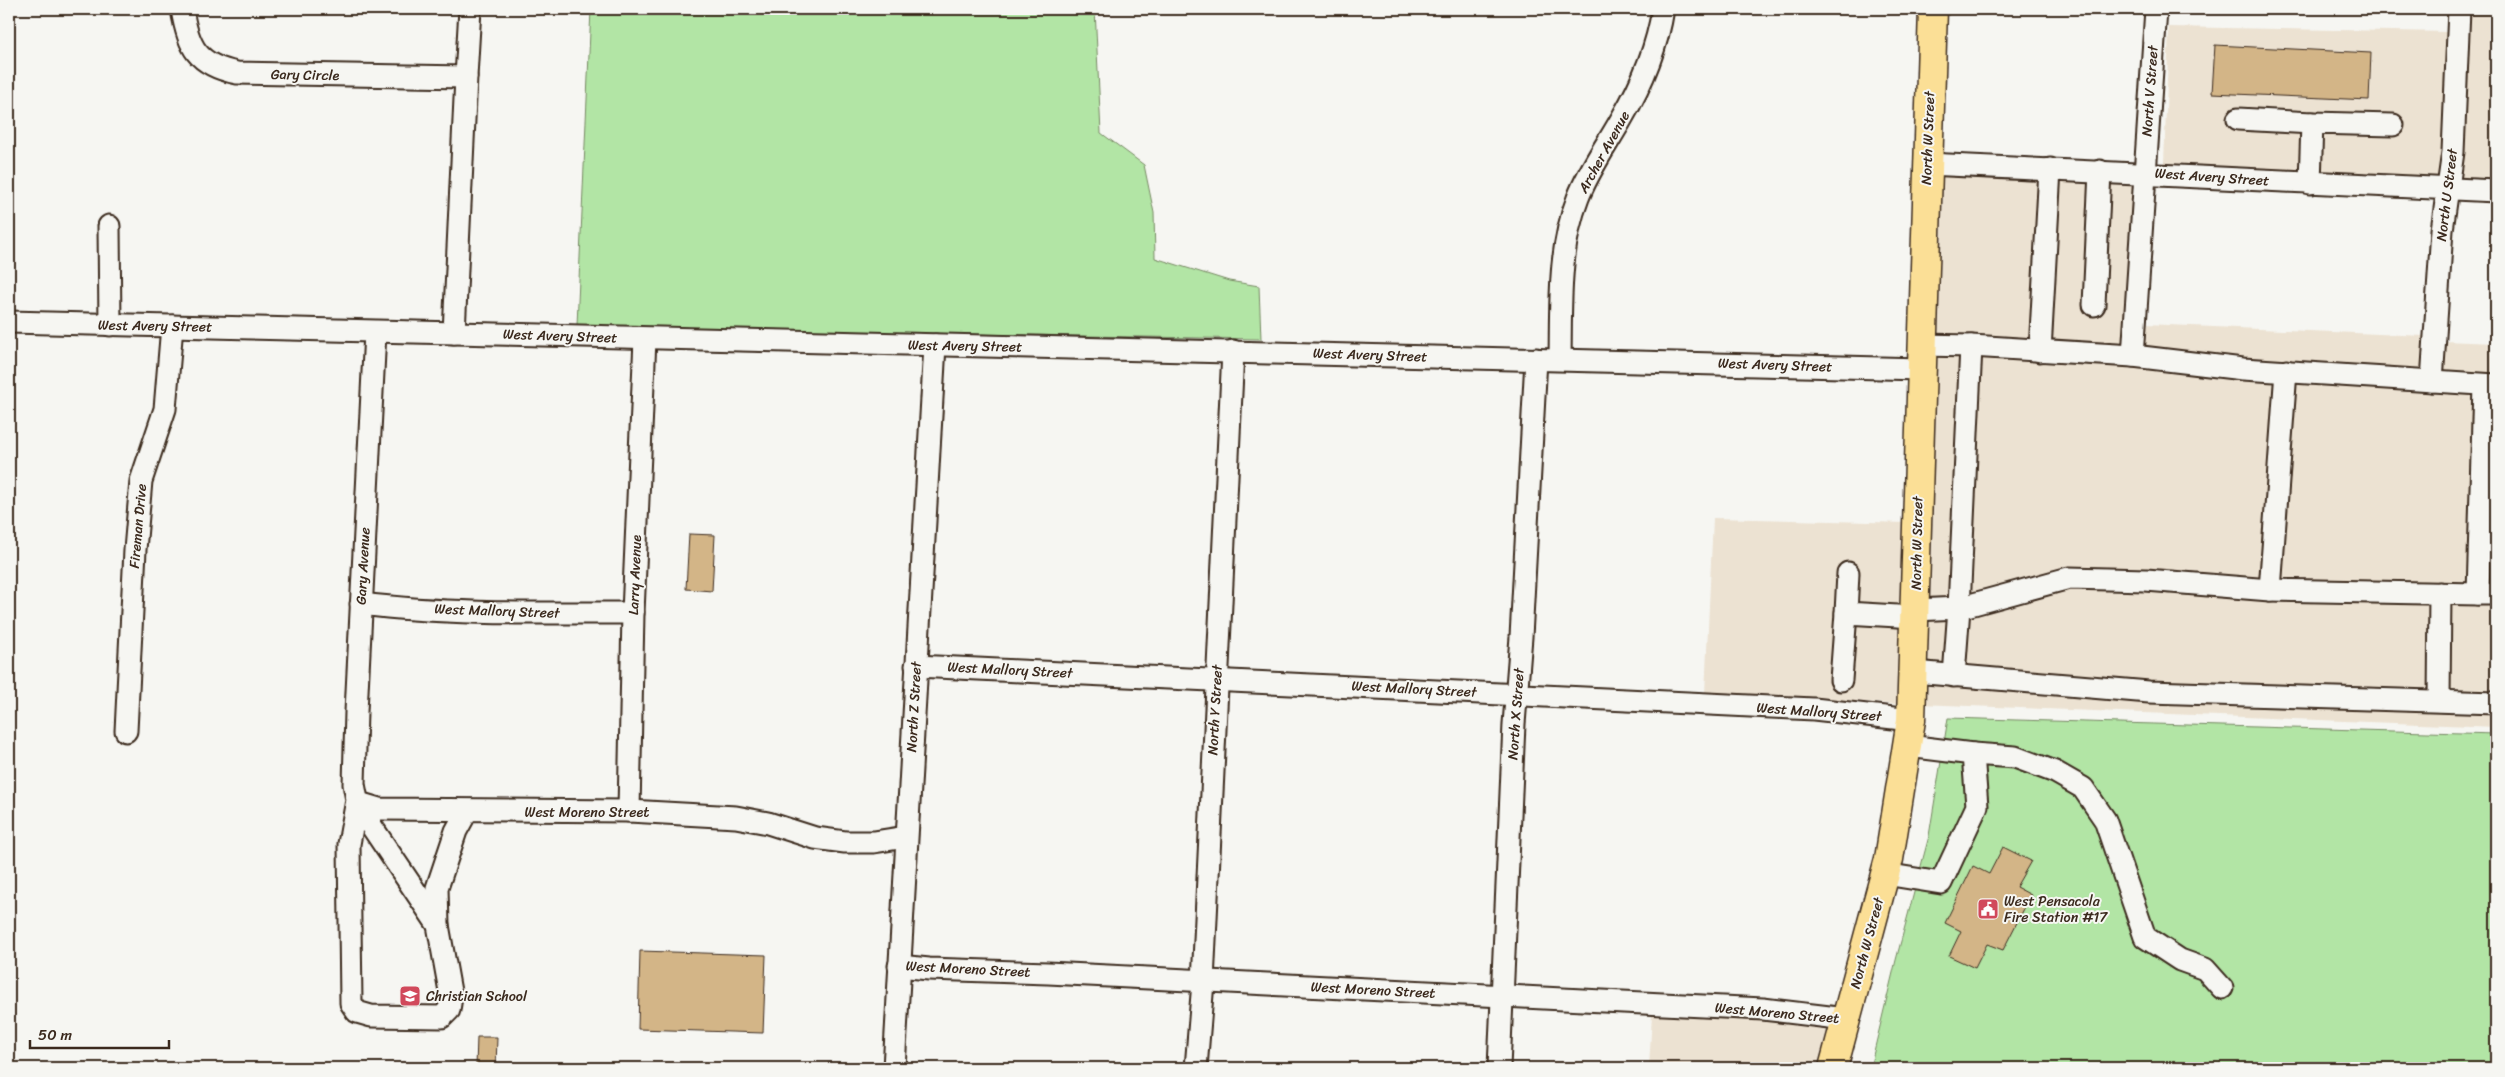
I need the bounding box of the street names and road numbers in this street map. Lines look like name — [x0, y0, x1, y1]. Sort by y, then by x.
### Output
street label: North V Street — [2134, 43, 2166, 137]
street label: Gary Circle — [271, 62, 340, 88]
street label: North W Street — [1914, 89, 1942, 185]
street label: Archer Avenue — [1571, 106, 1637, 199]
street label: North U Street — [2429, 146, 2465, 243]
street label: West Avery Street — [2154, 161, 2270, 193]
street label: West Avery Street — [98, 313, 212, 339]
street label: West Avery Street — [502, 322, 618, 350]
street label: West Avery Street — [908, 333, 1022, 359]
street label: West Avery Street — [1312, 341, 1428, 369]
street label: West Avery Street — [1717, 351, 1833, 379]
street label: Fireman Drive — [122, 483, 154, 569]
street label: North W Street — [1904, 495, 1930, 590]
street label: Gary Avenue — [348, 527, 378, 605]
street label: Larry Avenue — [621, 534, 649, 616]
street label: West Mallory Street — [434, 596, 561, 626]
street label: West Mallory Street — [947, 654, 1075, 686]
street label: North Z Street — [899, 660, 929, 753]
street label: North Y Street — [1200, 663, 1230, 756]
street label: North X Street — [1500, 666, 1532, 761]
street label: West Mallory Street — [1351, 673, 1479, 705]
street label: West Mallory Street — [1756, 695, 1884, 729]
street label: West Moreno Street — [525, 800, 649, 825]
street label: North W Street — [1843, 893, 1892, 991]
street label: West Moreno Street — [905, 953, 1031, 985]
street label: West Moreno Street — [1310, 974, 1436, 1006]
street label: West Moreno Street — [1714, 995, 1840, 1031]

